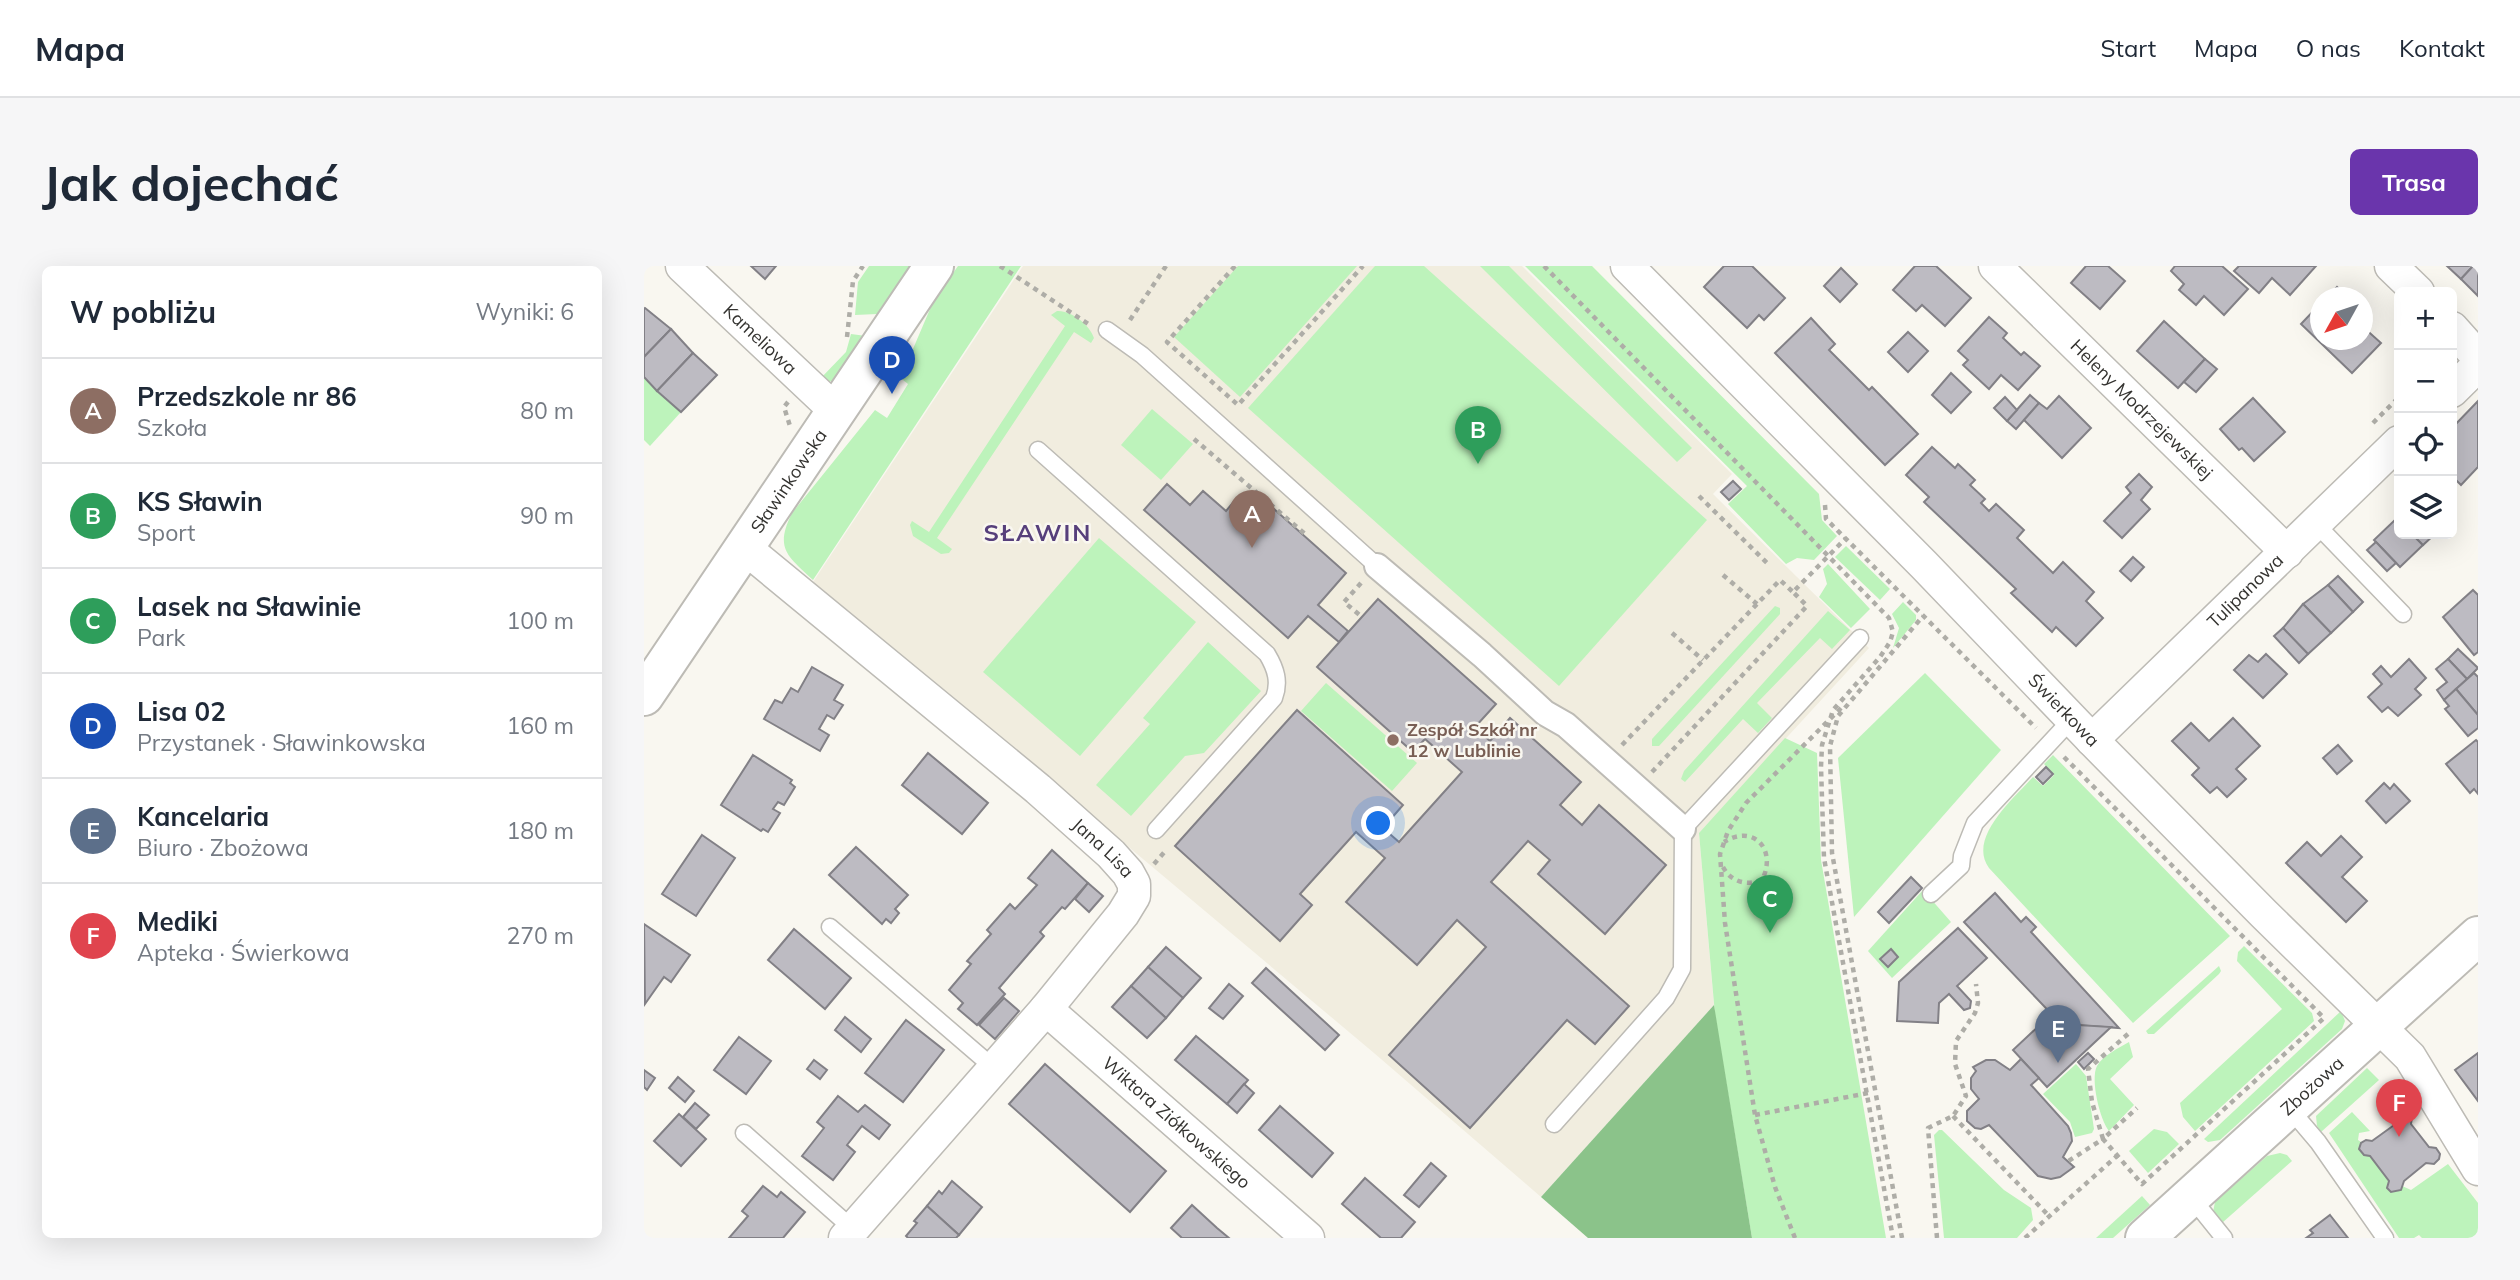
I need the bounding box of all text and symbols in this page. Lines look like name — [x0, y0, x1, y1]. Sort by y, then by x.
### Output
text: Mapa — [35, 28, 125, 69]
text: Start — [2101, 33, 2156, 63]
text: Mapa — [2194, 33, 2258, 63]
text: O nas — [2296, 33, 2361, 63]
text: Kontakt — [2399, 33, 2485, 63]
button: Trasa — [2350, 149, 2478, 215]
text: Jak dojechać — [42, 152, 339, 213]
north arrow — [2310, 287, 2373, 350]
map controls — [2394, 287, 2457, 539]
button: + — [2394, 287, 2457, 350]
text: W pobliżu — [70, 293, 216, 331]
text: Wyniki: 6 — [476, 297, 574, 326]
street label: Kameliowa — [719, 299, 802, 379]
street label: Heleny Modrzejewskiej — [2066, 334, 2218, 484]
pin: D — [869, 336, 915, 394]
button: − — [2394, 350, 2457, 413]
text: Przedszkole nr 86 — [137, 380, 357, 413]
text: A — [84, 396, 102, 425]
text: 80 m — [520, 396, 574, 425]
pin: B — [1455, 406, 1501, 464]
text: Szkoła — [137, 413, 207, 442]
button: locate — [2394, 413, 2457, 476]
street label: Sławinkowska — [745, 425, 832, 537]
button: layers — [2394, 476, 2457, 539]
text: KS Sławin — [137, 485, 263, 518]
pin: A — [1229, 490, 1275, 548]
text: B — [85, 501, 101, 530]
text: 90 m — [520, 501, 574, 530]
district label: SŁAWIN — [984, 517, 1092, 547]
text: Sport — [137, 518, 195, 547]
street label: Tulipanowa — [2202, 548, 2288, 633]
text: Lasek na Sławinie — [137, 590, 361, 623]
text: C — [85, 606, 101, 635]
text: 100 m — [506, 606, 574, 635]
text: Park — [137, 623, 185, 652]
street label: Świerkowa — [2023, 669, 2104, 752]
text: Lisa 02 — [137, 695, 226, 728]
text: D — [84, 711, 102, 740]
text: 160 m — [506, 711, 574, 740]
place label: Zespół Szkół nr 12 w Lublinie — [1407, 718, 1538, 762]
text: Przystanek · Sławinkowska — [137, 728, 426, 757]
marker: Zespół Szkół nr 12 w Lublinie — [1385, 732, 1401, 748]
text: Kancelaria — [137, 800, 269, 833]
your location — [1361, 806, 1395, 840]
street label: Jana Lisa — [1067, 813, 1139, 882]
text: E — [86, 816, 100, 845]
text: 180 m — [506, 816, 574, 845]
text: Biuro · Zbożowa — [137, 833, 309, 862]
pin: C — [1747, 875, 1793, 933]
text: Mediki — [137, 905, 218, 938]
text: F — [86, 921, 100, 950]
text: 270 m — [506, 921, 574, 950]
text: Apteka · Świerkowa — [137, 938, 349, 967]
pin: E — [2035, 1005, 2081, 1063]
street label: Wiktora Ziółkowskiego — [1098, 1051, 1256, 1194]
street label: Zbożowa — [2276, 1051, 2348, 1120]
pin: F — [2376, 1079, 2422, 1137]

